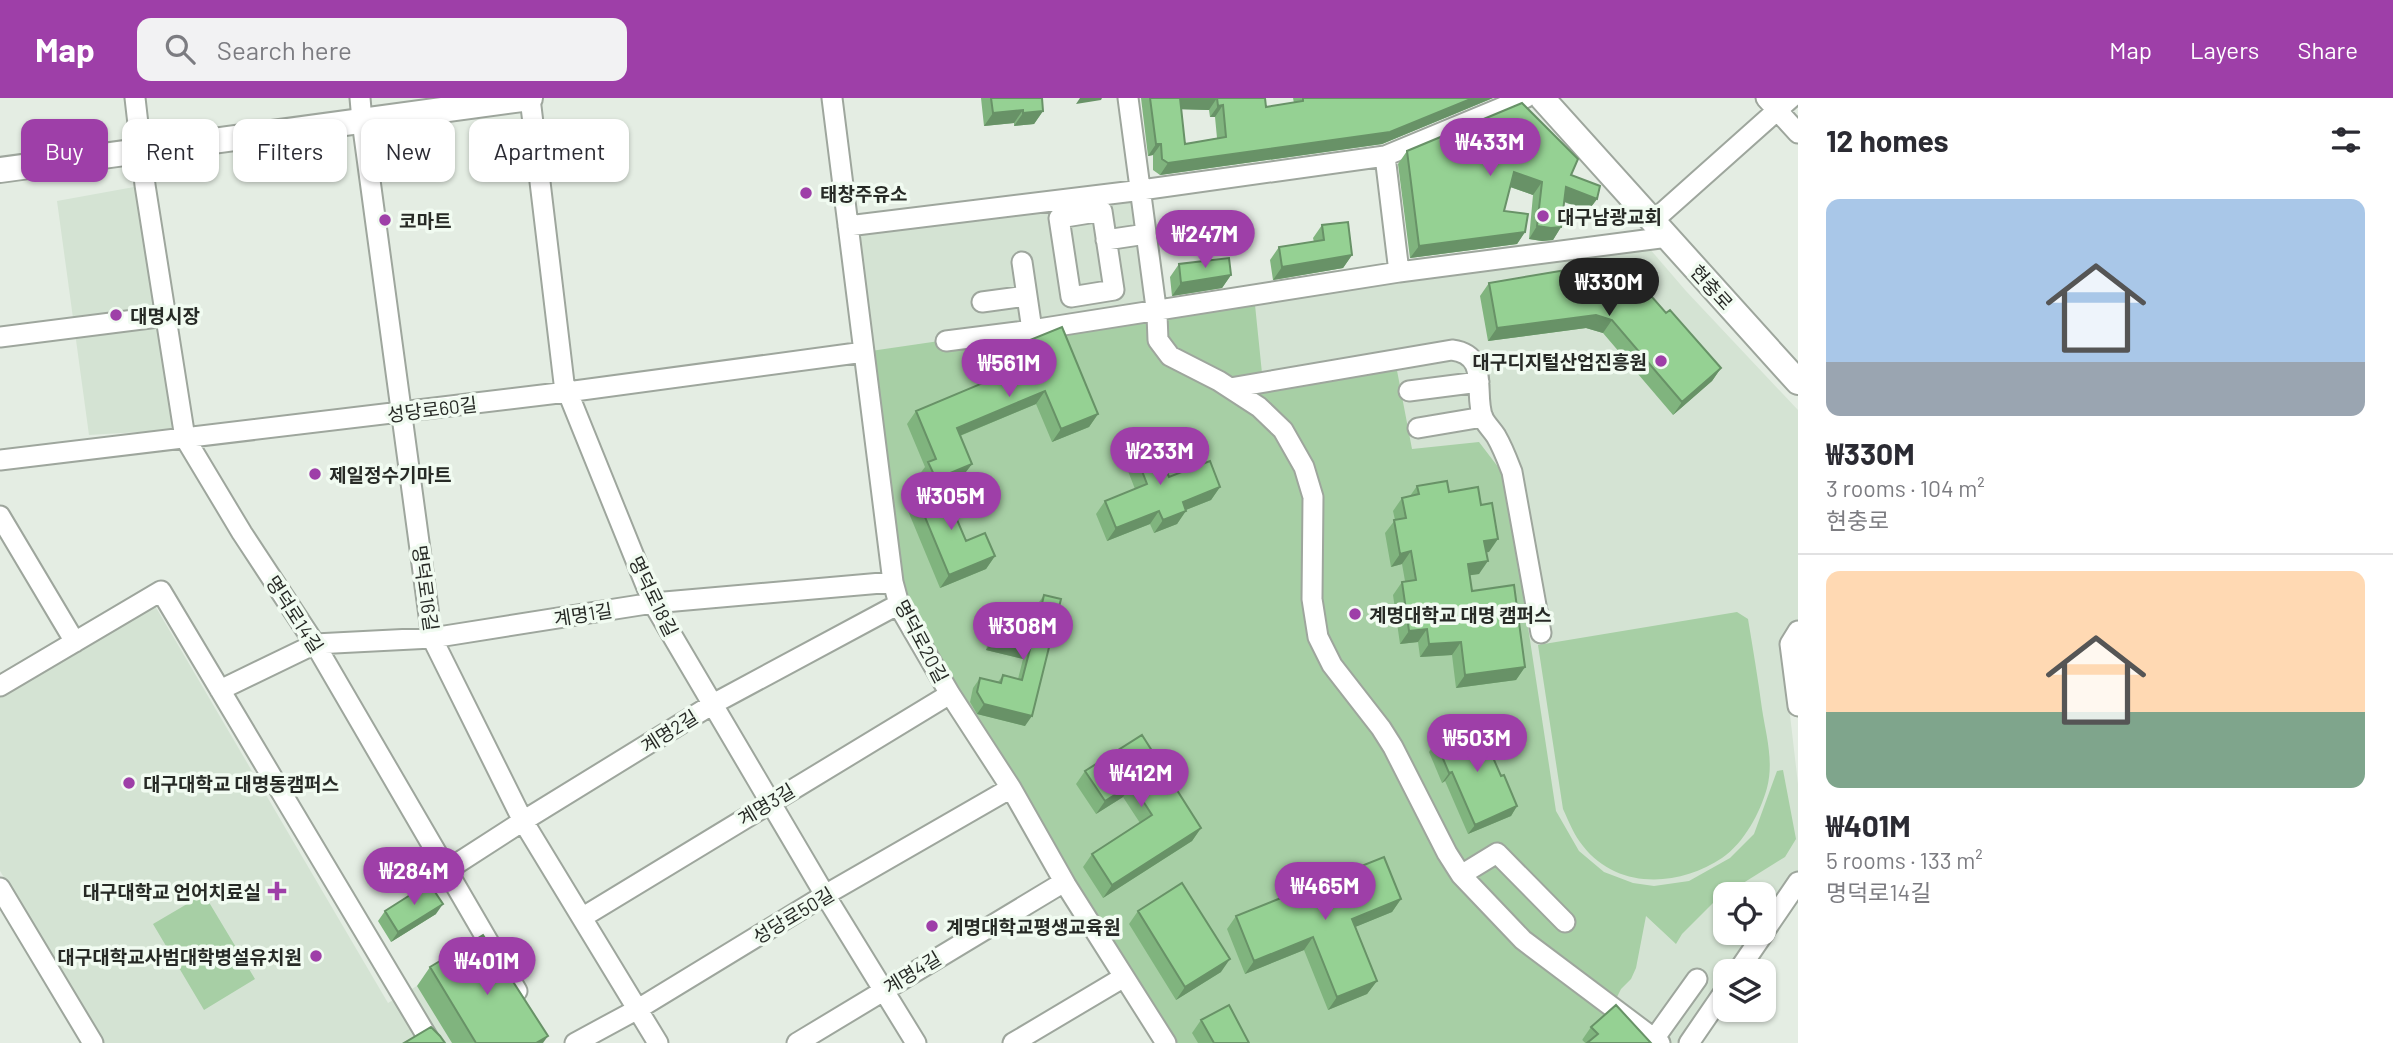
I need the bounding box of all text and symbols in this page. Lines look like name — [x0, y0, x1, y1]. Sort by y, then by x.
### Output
search box — [137, 18, 627, 81]
text: Map — [35, 29, 95, 69]
icon: search — [161, 30, 199, 68]
text: Search here — [217, 34, 352, 65]
text: Map — [2109, 35, 2152, 64]
text: Layers — [2190, 35, 2259, 64]
text: Share — [2297, 35, 2358, 64]
pin: ₩433M — [1441, 118, 1539, 178]
chip: Buy — [21, 119, 108, 182]
chip: Rent — [122, 119, 219, 182]
chip: Filters — [233, 119, 347, 182]
chip: New — [361, 119, 455, 182]
chip: Apartment — [469, 119, 629, 182]
icon: filters — [2327, 121, 2365, 159]
text: 12 homes — [1826, 122, 1949, 158]
text: ₩433M — [1456, 127, 1524, 155]
place label: 태창주유소 — [820, 182, 907, 205]
marker: 태창주유소 — [798, 185, 814, 201]
place label: 대구남광교회 — [1557, 205, 1662, 228]
marker: 대구남광교회 — [1535, 208, 1551, 224]
place label: 코마트 — [399, 209, 451, 232]
pin: ₩247M — [1156, 211, 1254, 270]
marker: 코마트 — [377, 212, 393, 228]
text: ₩247M — [1172, 219, 1238, 247]
icon: home — [2033, 245, 2159, 371]
pin: ₩330M — [1560, 258, 1658, 318]
street label: 현충로 — [1686, 260, 1738, 314]
text: ₩330M — [1575, 267, 1643, 295]
place label: 대명시장 — [130, 304, 200, 327]
marker: 대명시장 — [108, 307, 124, 323]
pin: ₩561M — [960, 340, 1058, 399]
text: ₩561M — [978, 348, 1040, 376]
place label: 대구디지털산업진흥원 — [1472, 350, 1647, 373]
marker: 대구디지털산업진흥원 — [1653, 353, 1669, 369]
street label: 성당로60길 — [386, 392, 478, 426]
pin: ₩233M — [1111, 428, 1209, 487]
text: ₩330M — [1826, 435, 1915, 471]
text: ₩233M — [1126, 436, 1194, 464]
place label: 제일정수기마트 — [329, 463, 451, 486]
marker: 제일정수기마트 — [307, 466, 323, 482]
pin: ₩305M — [902, 472, 1000, 532]
text: 3 rooms · 104 m² — [1826, 474, 1985, 502]
text: ₩305M — [917, 481, 985, 509]
text: 현충로 — [1826, 506, 1889, 534]
street label: 명덕로16길 — [409, 544, 443, 632]
street label: 명덕로18길 — [625, 552, 683, 640]
street label: 명덕로14길 — [262, 571, 328, 657]
street label: 명덕로20길 — [891, 595, 953, 687]
street label: 계명1길 — [552, 598, 614, 630]
pin: ₩308M — [974, 602, 1072, 662]
place label: 계명대학교 대명 캠퍼스 — [1369, 603, 1551, 626]
marker: 계명대학교 대명 캠퍼스 — [1347, 606, 1363, 622]
text: ₩308M — [989, 611, 1057, 639]
icon: home — [2033, 617, 2159, 743]
street label: 계명2길 — [636, 705, 702, 757]
pin: ₩503M — [1428, 714, 1526, 774]
text: ₩503M — [1443, 723, 1511, 751]
pin: ₩412M — [1092, 750, 1190, 809]
text: ₩412M — [1110, 758, 1172, 786]
place label: 대구대학교 대명동캠퍼스 — [143, 772, 339, 795]
marker: 대구대학교 대명동캠퍼스 — [121, 775, 137, 791]
street label: 계명3길 — [733, 778, 799, 830]
text: ₩401M — [1826, 807, 1911, 843]
text: 5 rooms · 133 m² — [1826, 846, 1983, 874]
pin: ₩284M — [365, 848, 463, 907]
text: ₩284M — [379, 856, 449, 884]
pin: ₩465M — [1276, 862, 1374, 922]
text: ₩465M — [1291, 871, 1359, 899]
text: 명덕로14길 — [1826, 878, 1931, 906]
place label: 대구대학교 언어치료실 — [82, 880, 261, 903]
marker: 대구대학교 언어치료실 — [267, 881, 287, 901]
street label: 성당로50길 — [748, 882, 838, 948]
map controls — [1713, 882, 1776, 1022]
button: locate — [1713, 882, 1776, 945]
place label: 계명대학교평생교육원 — [946, 915, 1121, 938]
marker: 계명대학교평생교육원 — [924, 918, 940, 934]
pin: ₩401M — [438, 937, 536, 997]
place label: 대구대학교사범대학병설유치원 — [57, 945, 302, 968]
text: ₩401M — [455, 946, 519, 974]
street label: 계명4길 — [879, 946, 945, 998]
marker: 대구대학교사범대학병설유치원 — [308, 948, 324, 964]
button: layers — [1713, 959, 1776, 1022]

